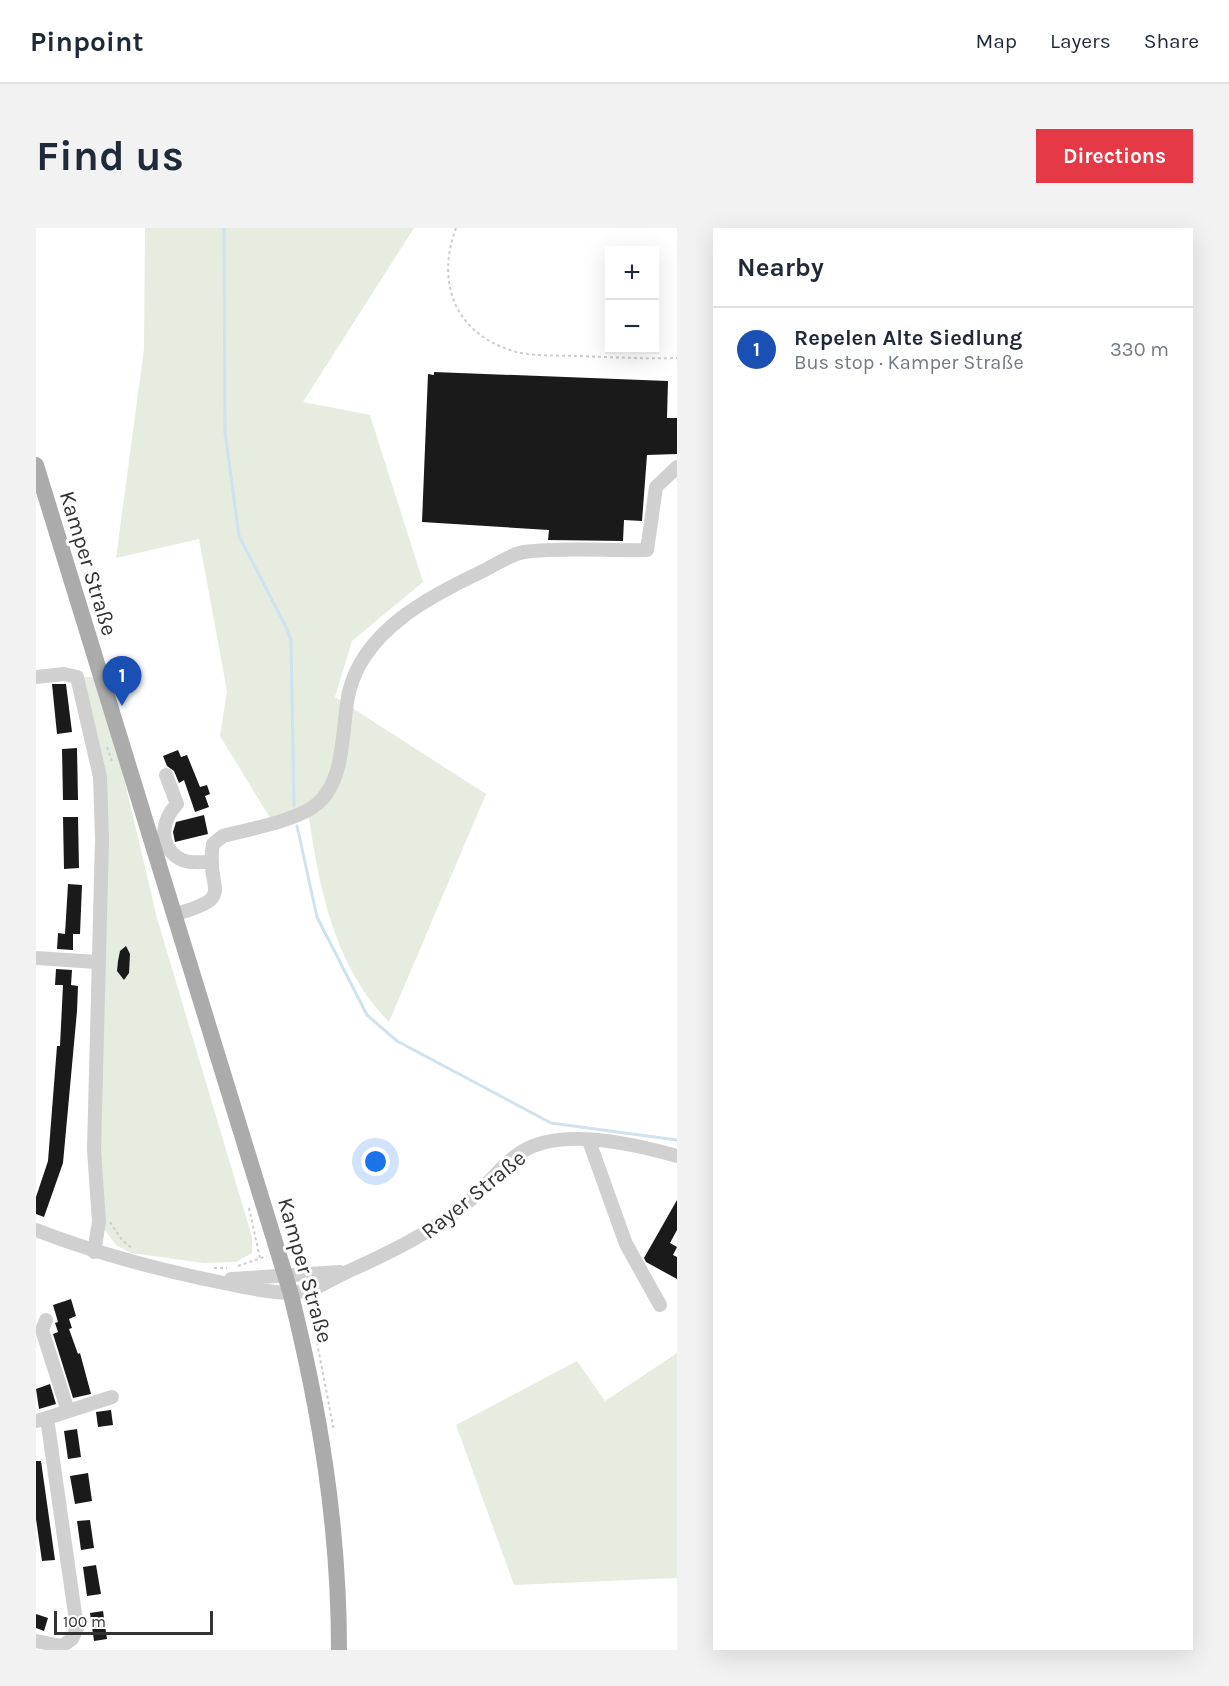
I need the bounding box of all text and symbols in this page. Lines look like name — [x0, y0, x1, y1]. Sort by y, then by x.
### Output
text: Pinpoint — [30, 25, 143, 58]
text: Map — [975, 29, 1017, 53]
text: Layers — [1050, 29, 1111, 53]
text: Share — [1144, 29, 1199, 53]
button: Directions — [1036, 129, 1193, 183]
text: Find us — [36, 131, 184, 181]
map controls — [605, 246, 659, 354]
button: + — [605, 246, 659, 300]
text: Nearby — [737, 252, 824, 283]
button: − — [605, 300, 659, 354]
text: Repelen Alte Siedlung — [794, 325, 1022, 351]
text: 1 — [753, 338, 760, 361]
text: 330 m — [1110, 338, 1169, 361]
text: Bus stop · Kamper Straße — [794, 351, 1024, 374]
street label: Kamper Straße — [54, 488, 122, 639]
pin: 1 — [102, 656, 142, 706]
street label: Rayer Straße — [416, 1145, 531, 1245]
your location — [361, 1147, 390, 1176]
street label: Kamper Straße — [272, 1195, 338, 1346]
scale bar — [54, 1608, 213, 1636]
text: 100 m — [63, 1612, 106, 1631]

